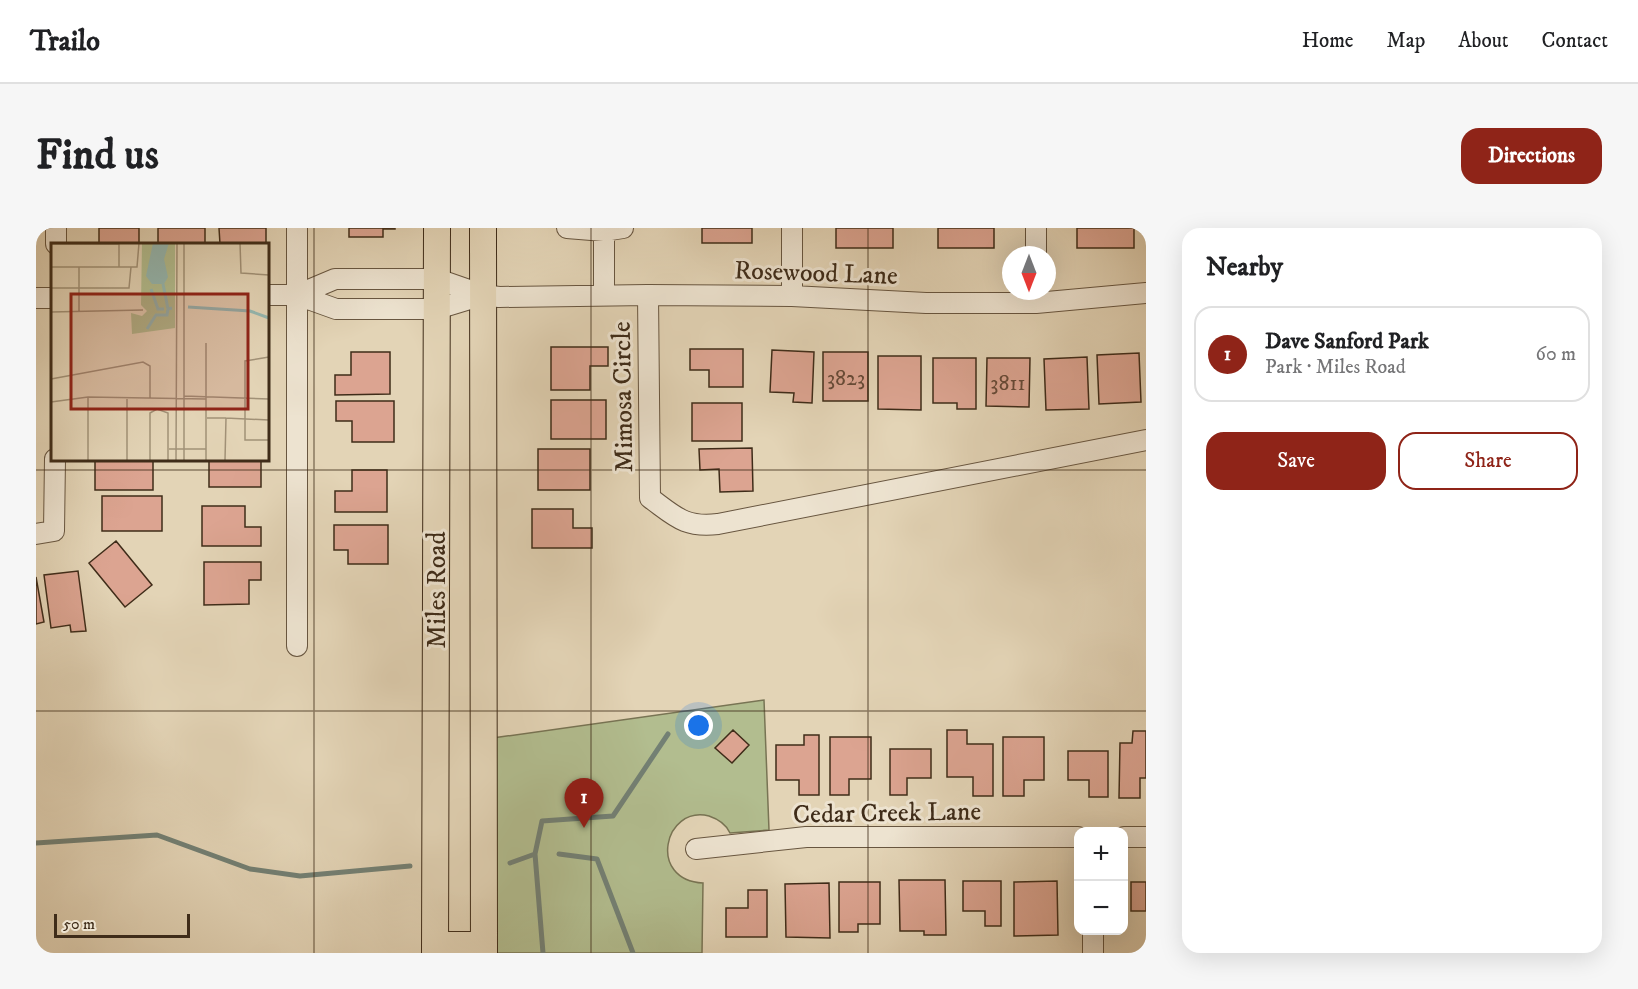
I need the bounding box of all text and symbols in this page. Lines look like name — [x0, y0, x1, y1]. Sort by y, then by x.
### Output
text: Trailo — [30, 24, 100, 59]
text: Home — [1302, 28, 1354, 54]
text: Map — [1387, 28, 1425, 54]
text: About — [1458, 28, 1509, 54]
text: Contact — [1542, 28, 1608, 54]
button: Directions — [1461, 128, 1602, 184]
text: Find us — [36, 130, 159, 182]
inset map — [51, 243, 268, 460]
north arrow — [1002, 246, 1056, 300]
text: Nearby — [1206, 251, 1283, 284]
street label: Rosewood Lane — [734, 254, 898, 293]
street label: Mimosa Circle — [606, 321, 641, 473]
text: Dave Sanford Park — [1265, 328, 1429, 355]
text: 1 — [1224, 342, 1231, 367]
text: 60 m — [1536, 342, 1576, 367]
text: Park · Miles Road — [1265, 355, 1406, 380]
house number: 3823 — [827, 365, 865, 392]
house number: 3811 — [990, 370, 1026, 397]
button: Save — [1206, 432, 1386, 490]
button: Share — [1398, 432, 1578, 490]
street label: Miles Road — [421, 531, 454, 649]
your location — [684, 711, 713, 740]
pin: 1 — [564, 778, 604, 828]
street label: Cedar Creek Lane — [793, 795, 981, 832]
map controls — [1074, 827, 1128, 935]
button: + — [1074, 827, 1128, 881]
button: − — [1074, 881, 1128, 935]
scale bar — [54, 911, 190, 938]
text: 50 m — [63, 914, 95, 934]

